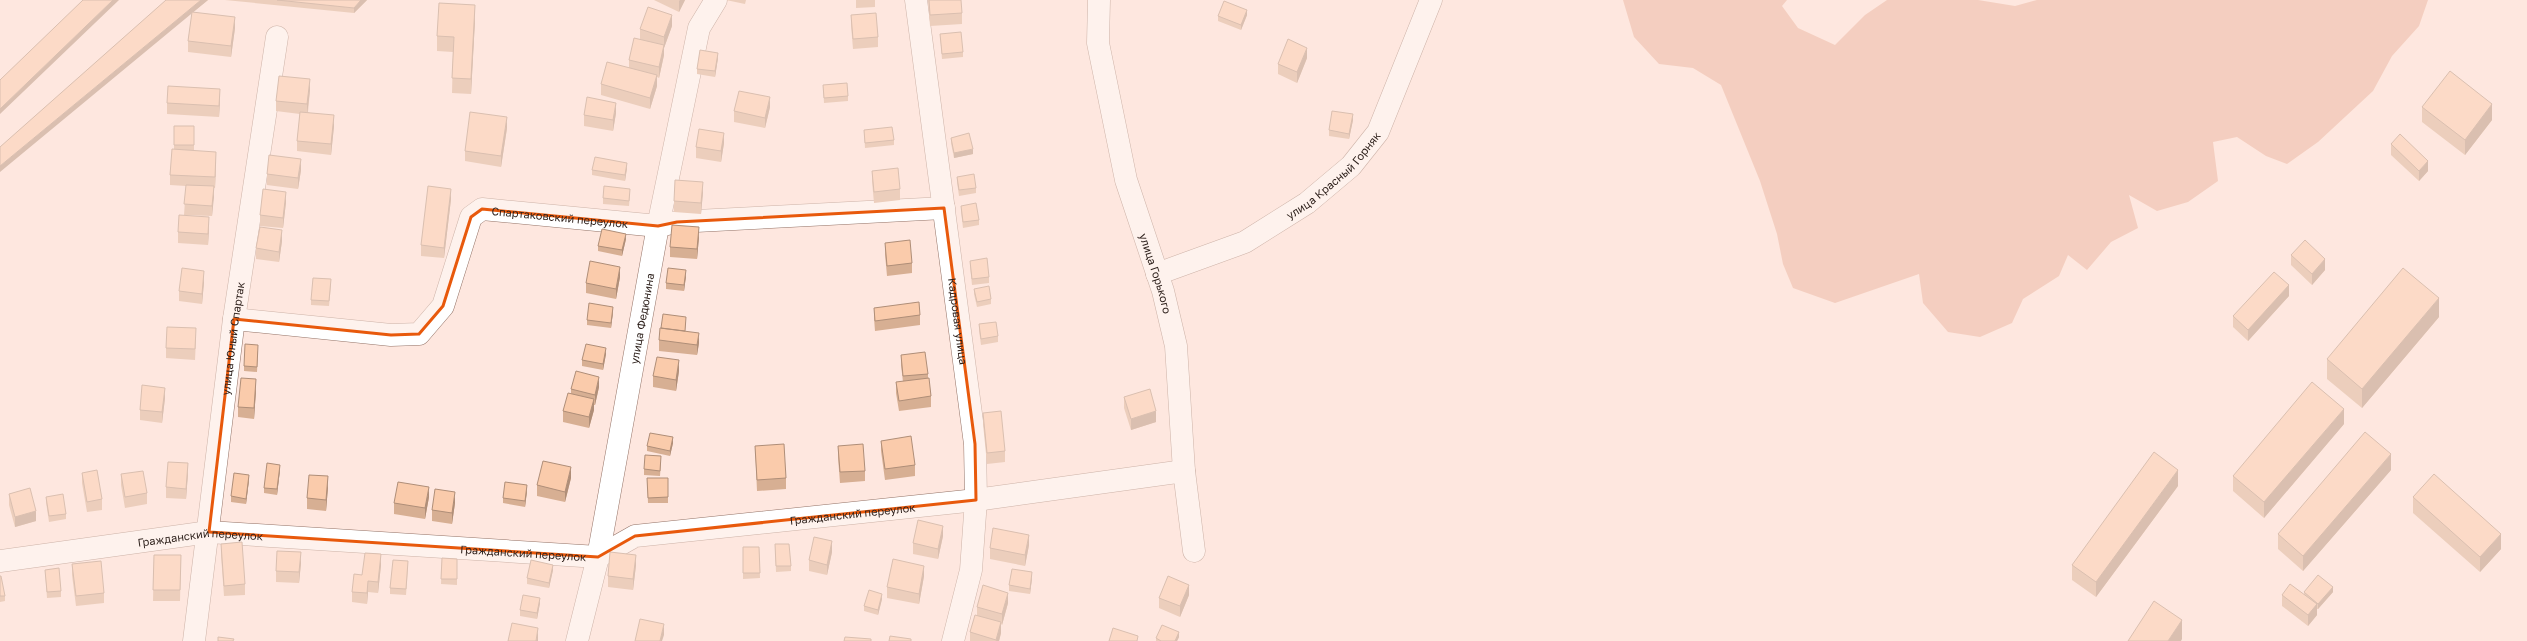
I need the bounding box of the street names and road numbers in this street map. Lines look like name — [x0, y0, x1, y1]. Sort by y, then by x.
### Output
street label: улица Красный Горняк — [1284, 128, 1383, 221]
street label: Спартаковский переулок — [491, 203, 630, 230]
street label: улица Горького — [1138, 232, 1175, 315]
street label: улица Федюнина — [627, 272, 656, 365]
street label: Кадровая улица — [946, 277, 971, 365]
street label: улица Юный Спартак — [218, 280, 246, 396]
street label: Гражданский переулок — [789, 500, 917, 526]
street label: Гражданский переулок — [137, 526, 264, 548]
street label: Гражданский переулок — [460, 542, 587, 563]

